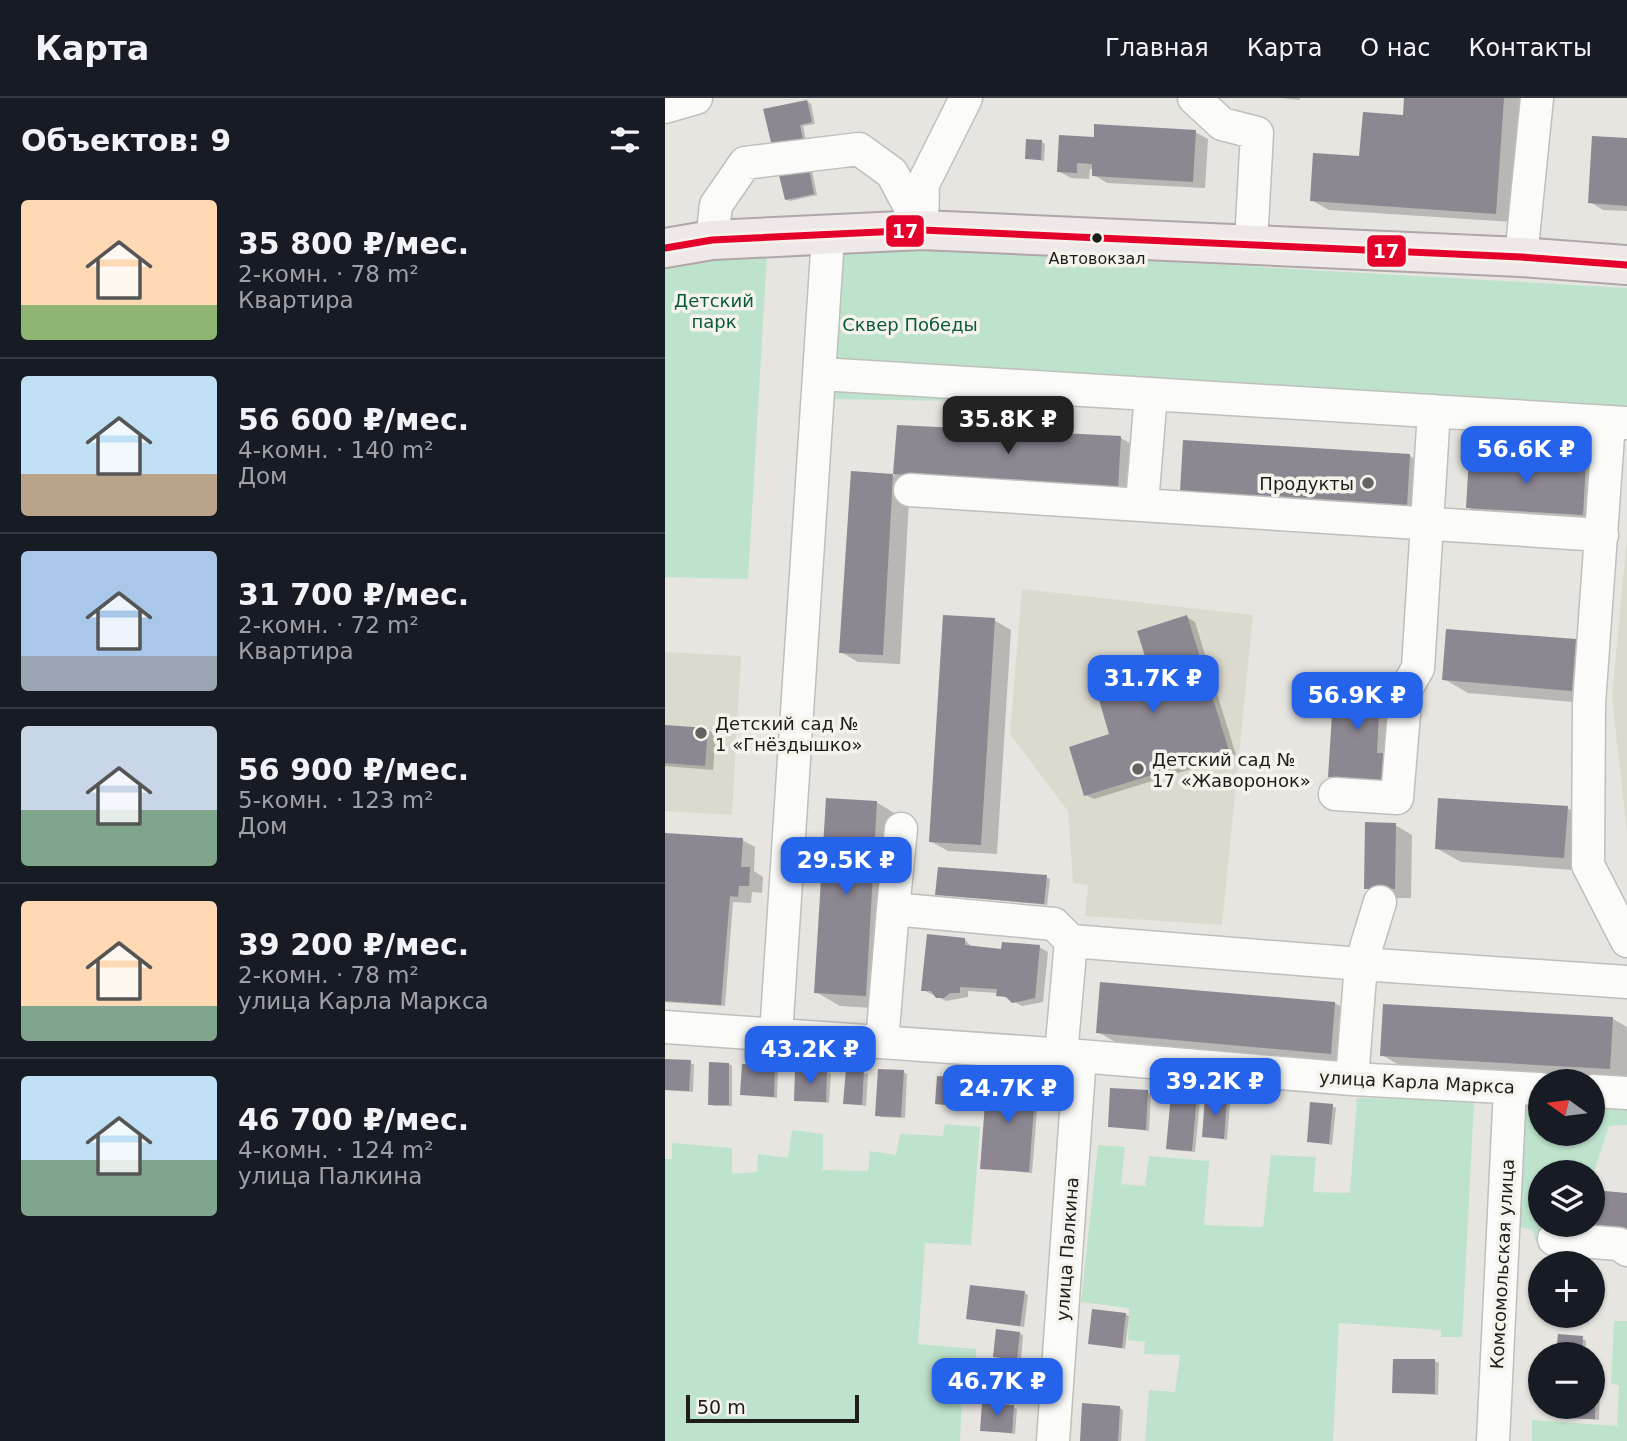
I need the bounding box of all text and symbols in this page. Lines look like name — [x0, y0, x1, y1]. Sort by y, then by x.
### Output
text: Карта — [35, 29, 149, 68]
text: Главная — [1105, 34, 1209, 62]
text: Карта — [1247, 34, 1322, 62]
text: О нас — [1360, 34, 1430, 62]
text: Контакты — [1468, 34, 1592, 62]
icon: filters — [606, 121, 644, 159]
text: Объектов: 9 — [21, 123, 231, 158]
line badge: 17 — [885, 214, 925, 248]
text: 17 — [892, 220, 918, 242]
text: 35 800 ₽/мес. — [238, 226, 469, 261]
icon: home — [77, 228, 161, 312]
marker: Автовокзал — [1090, 231, 1104, 245]
line badge: 17 — [1366, 234, 1407, 268]
text: 17 — [1373, 240, 1399, 262]
place label: Автовокзал — [1049, 249, 1145, 268]
text: 2-комн. · 78 m² — [238, 261, 419, 287]
text: Квартира — [238, 287, 354, 313]
park label: Детский парк — [674, 290, 754, 332]
park label: Сквер Победы — [842, 314, 978, 335]
pin: 35.8K ₽ — [943, 396, 1073, 456]
text: 56 600 ₽/мес. — [238, 402, 469, 437]
icon: home — [77, 404, 161, 488]
text: 35.8K ₽ — [959, 406, 1057, 432]
pin: 56.6K ₽ — [1461, 426, 1591, 486]
text: 56.6K ₽ — [1477, 436, 1575, 462]
text: 4-комн. · 140 m² — [238, 437, 433, 463]
text: Дом — [238, 463, 287, 489]
place label: Продукты — [1259, 473, 1354, 494]
marker: Продукты — [1360, 475, 1376, 491]
text: 31 700 ₽/мес. — [238, 577, 469, 612]
icon: home — [77, 579, 161, 663]
text: 2-комн. · 72 m² — [238, 612, 419, 638]
text: Квартира — [238, 638, 354, 664]
pin: 31.7K ₽ — [1088, 656, 1218, 715]
text: 31.7K ₽ — [1104, 665, 1202, 691]
pin: 56.9K ₽ — [1292, 672, 1422, 732]
text: 56.9K ₽ — [1308, 682, 1406, 708]
place label: Детский сад № 1 «Гнёздышко» — [715, 713, 863, 755]
marker: Детский сад № 1 «Гнёздышко» — [693, 725, 709, 741]
place label: Детский сад № 17 «Жаворонок» — [1152, 749, 1311, 791]
text: 56 900 ₽/мес. — [238, 752, 469, 787]
icon: home — [77, 754, 161, 838]
marker: Детский сад № 17 «Жаворонок» — [1130, 761, 1146, 777]
text: 5-комн. · 123 m² — [238, 787, 433, 813]
text: Дом — [238, 813, 287, 839]
pin: 29.5K ₽ — [781, 838, 911, 897]
text: 29.5K ₽ — [797, 847, 895, 873]
text: 39 200 ₽/мес. — [238, 927, 469, 962]
icon: home — [77, 929, 161, 1013]
text: 2-комн. · 78 m² — [238, 962, 419, 988]
text: улица Карла Маркса — [238, 988, 489, 1014]
pin: 43.2K ₽ — [745, 1026, 875, 1086]
text: 43.2K ₽ — [761, 1036, 859, 1062]
pin: 39.2K ₽ — [1150, 1058, 1280, 1118]
pin: 24.7K ₽ — [943, 1066, 1073, 1125]
street label: улица Карла Маркса — [1319, 1066, 1515, 1098]
text: 39.2K ₽ — [1166, 1068, 1264, 1094]
north arrow — [1528, 1069, 1605, 1146]
map controls — [1528, 1069, 1605, 1419]
text: 24.7K ₽ — [959, 1075, 1057, 1101]
text: 46 700 ₽/мес. — [238, 1102, 469, 1137]
icon: home — [77, 1104, 161, 1188]
text: 4-комн. · 124 m² — [238, 1137, 433, 1163]
street label: Комсомольская улица — [1486, 1158, 1518, 1370]
button: layers — [1528, 1160, 1605, 1237]
text: улица Палкина — [238, 1163, 422, 1189]
street label: улица Палкина — [1051, 1176, 1083, 1322]
button: + — [1528, 1251, 1605, 1328]
button: − — [1528, 1342, 1605, 1419]
pin: 46.7K ₽ — [932, 1358, 1062, 1418]
text: 46.7K ₽ — [948, 1368, 1046, 1394]
scale bar — [686, 1392, 859, 1424]
text: 50 m — [697, 1396, 746, 1418]

